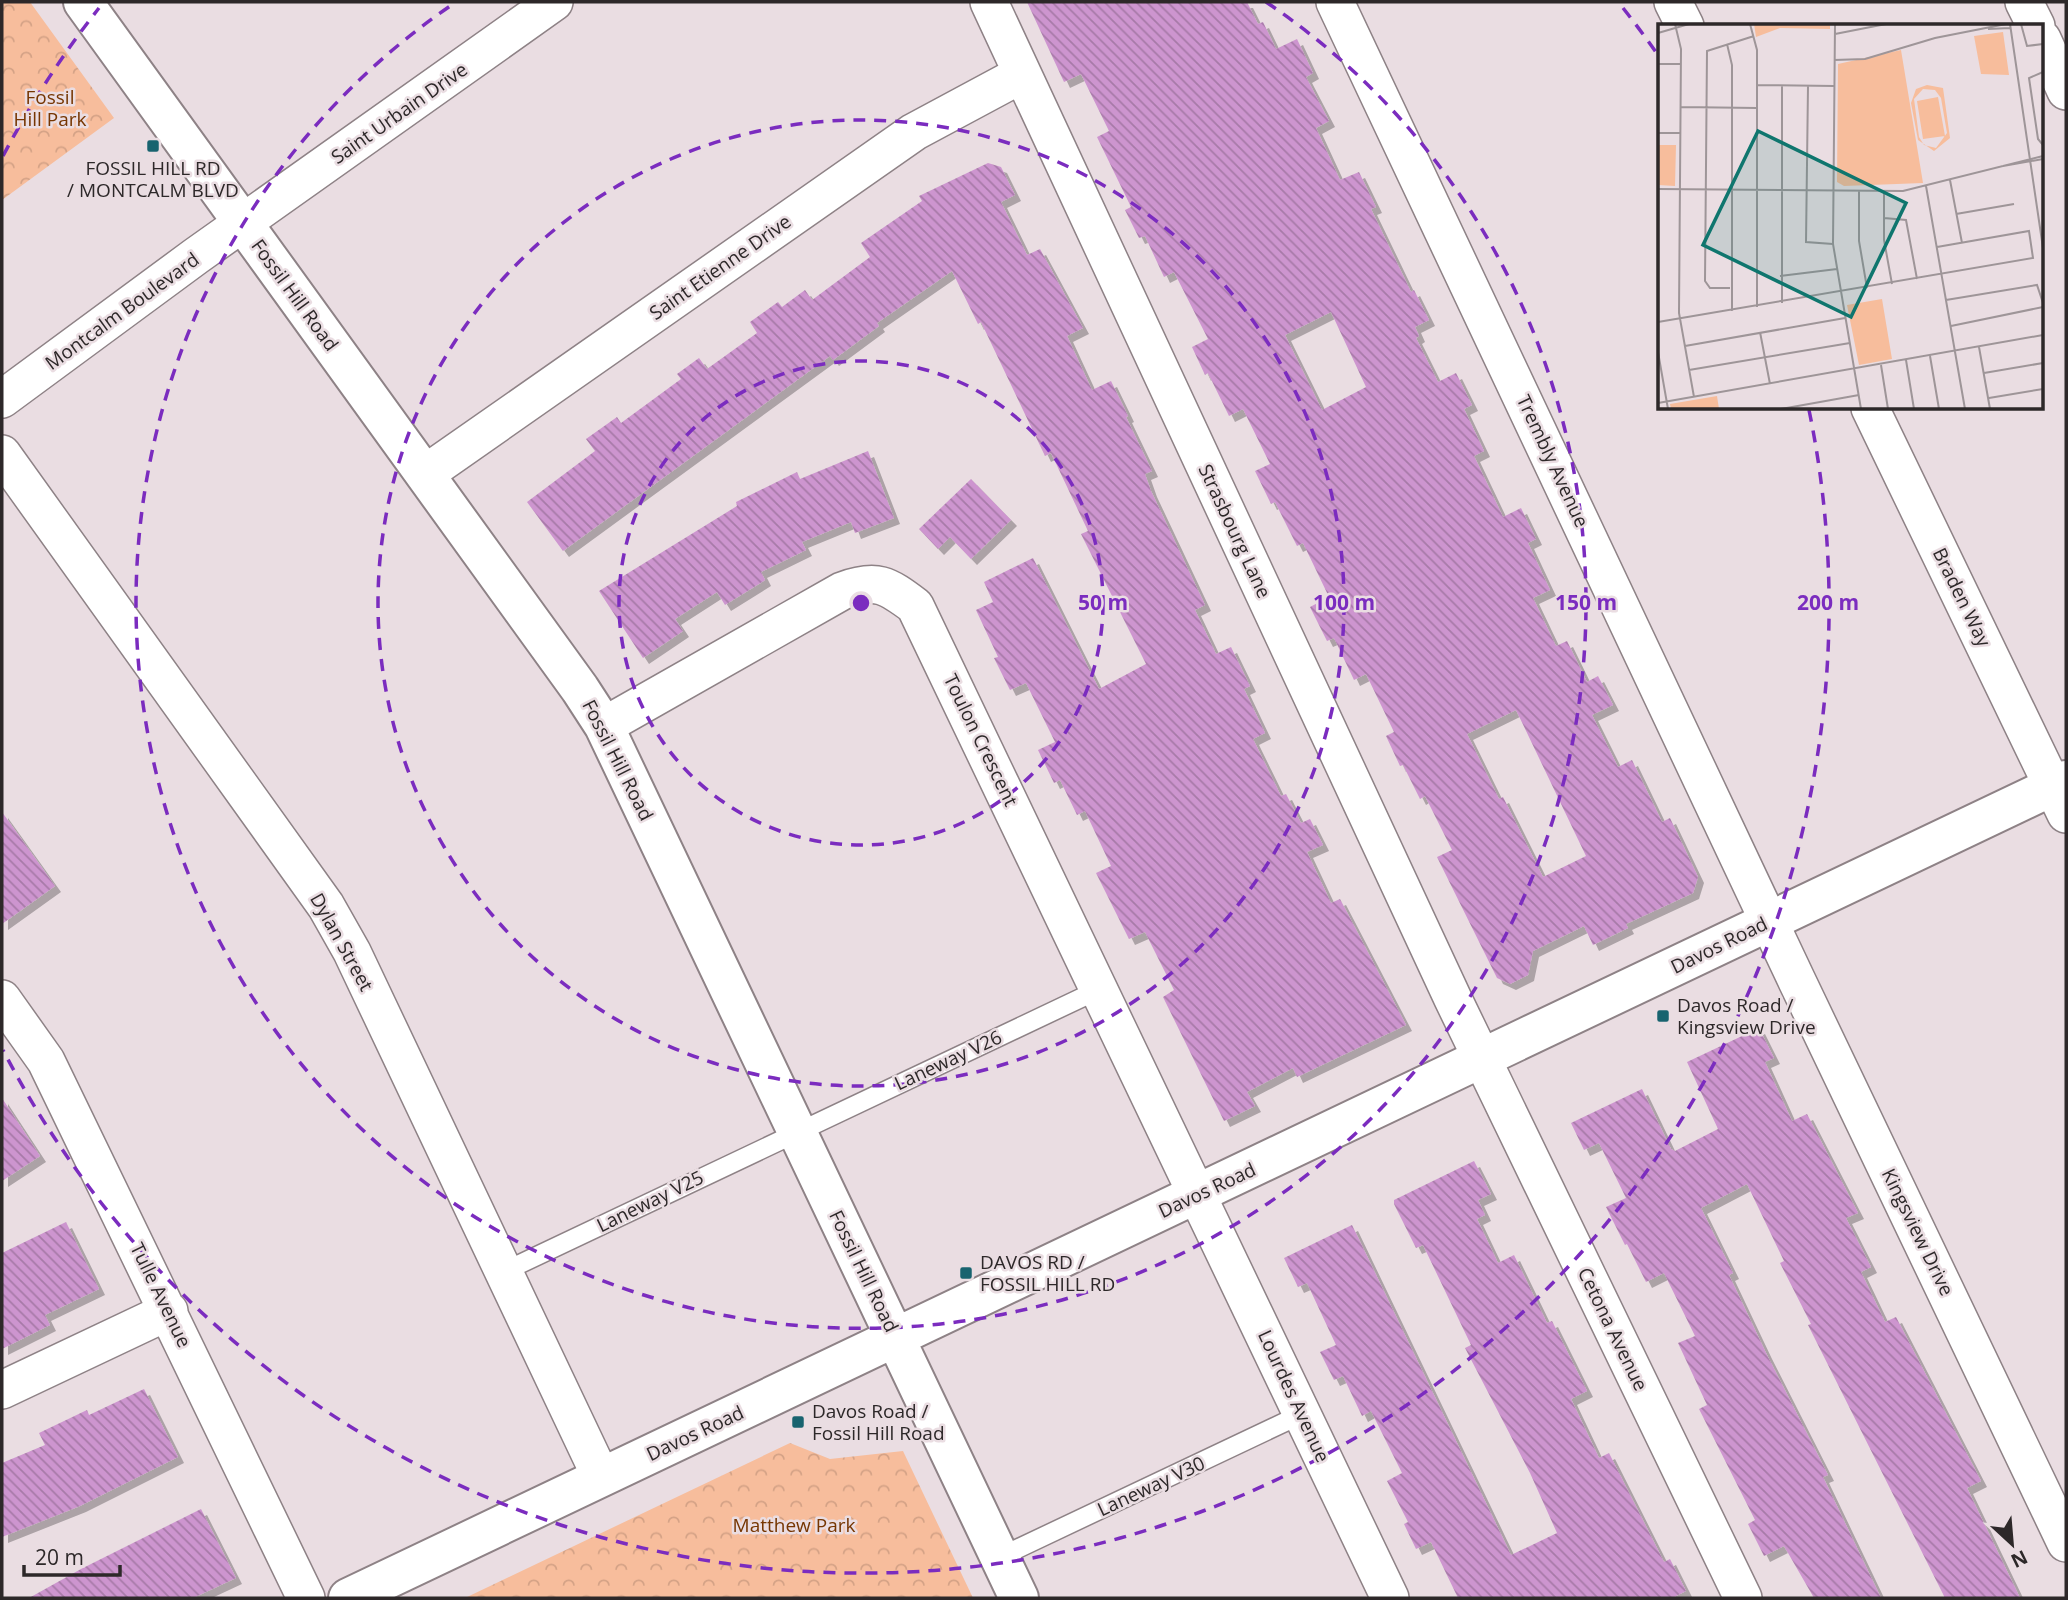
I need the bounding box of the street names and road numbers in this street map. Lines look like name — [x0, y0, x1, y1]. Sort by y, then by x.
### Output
street label: Saint Urbain Drive — [326, 56, 472, 170]
street label: Saint Etienne Drive — [644, 208, 796, 326]
street label: Fossil Hill Road — [246, 234, 344, 356]
street label: Montcalm Boulevard — [40, 246, 204, 376]
street label: Trembly Avenue — [1511, 390, 1595, 532]
street label: Strasbourg Lane — [1193, 460, 1277, 602]
street label: Braden Way — [1927, 543, 1997, 651]
street label: Toulon Crescent — [938, 670, 1024, 811]
street label: Fossil Hill Road — [576, 695, 660, 825]
street label: Dylan Street — [304, 888, 380, 996]
street label: Davos Road — [1666, 910, 1772, 980]
street label: Laneway V26 — [890, 1024, 1006, 1096]
street label: Davos Road — [1154, 1156, 1260, 1224]
street label: Laneway V25 — [592, 1164, 708, 1238]
street label: Kingsview Drive — [1876, 1164, 1960, 1300]
street label: Fossil Hill Road — [823, 1206, 905, 1336]
street label: Tulle Avenue — [124, 1238, 198, 1352]
street label: Cetona Avenue — [1572, 1263, 1654, 1395]
street label: Lourdes Avenue — [1252, 1326, 1336, 1466]
street label: Davos Road — [642, 1399, 748, 1467]
street label: Laneway V30 — [1093, 1450, 1209, 1522]

